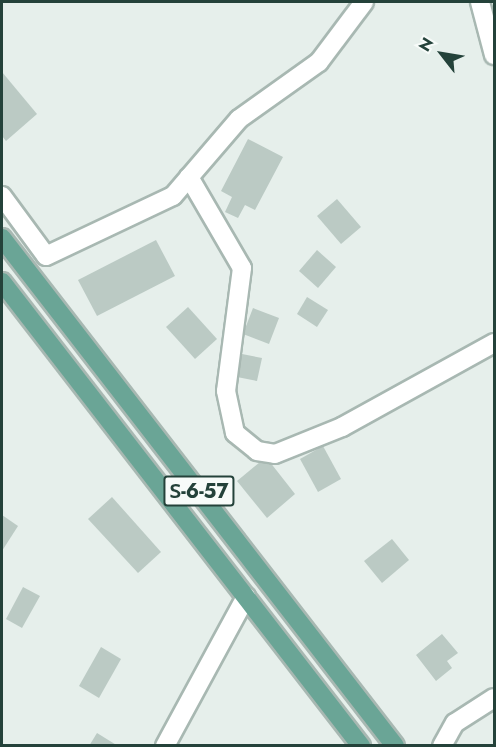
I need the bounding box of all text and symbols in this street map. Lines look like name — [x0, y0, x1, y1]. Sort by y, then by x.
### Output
north arrow — [412, 24, 472, 84]
text: N — [413, 33, 439, 56]
road number: Տ-6-57 — [163, 474, 235, 508]

